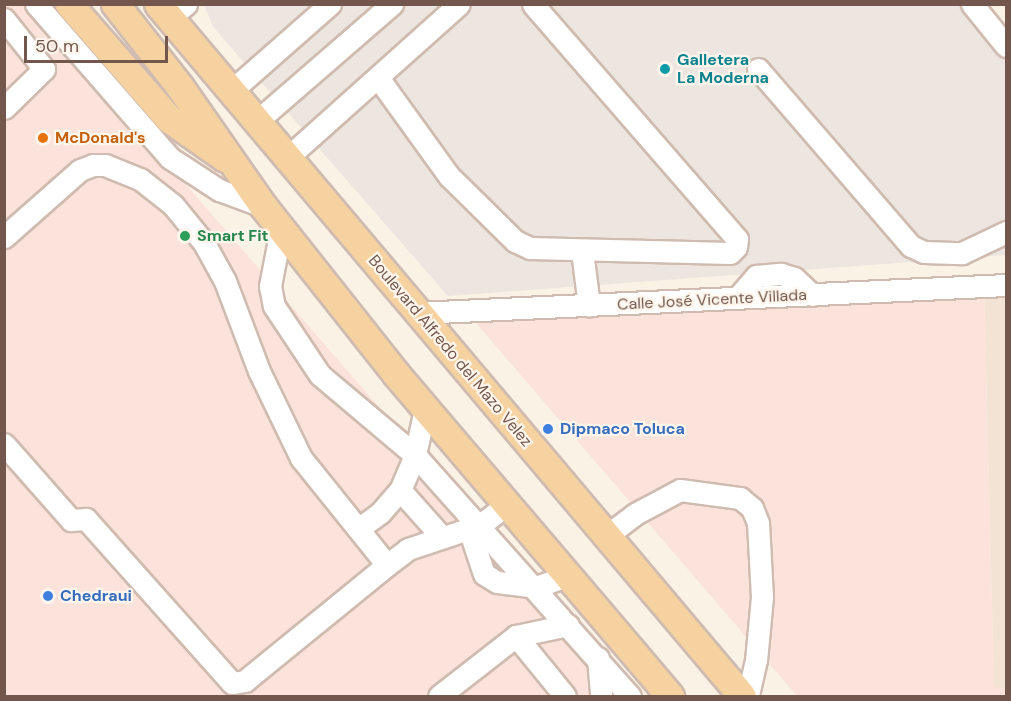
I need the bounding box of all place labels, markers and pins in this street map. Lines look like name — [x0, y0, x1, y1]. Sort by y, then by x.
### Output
place label: Galletera La Moderna — [677, 50, 769, 88]
marker: Galletera La Moderna — [658, 62, 672, 76]
place label: McDonald's — [55, 128, 146, 148]
marker: McDonald's — [36, 131, 50, 145]
place label: Smart Fit — [197, 226, 269, 246]
marker: Smart Fit — [178, 229, 192, 243]
place label: Dipmaco Toluca — [560, 419, 685, 439]
marker: Dipmaco Toluca — [541, 422, 555, 436]
place label: Chedraui — [60, 586, 132, 606]
marker: Chedraui — [41, 589, 55, 603]

